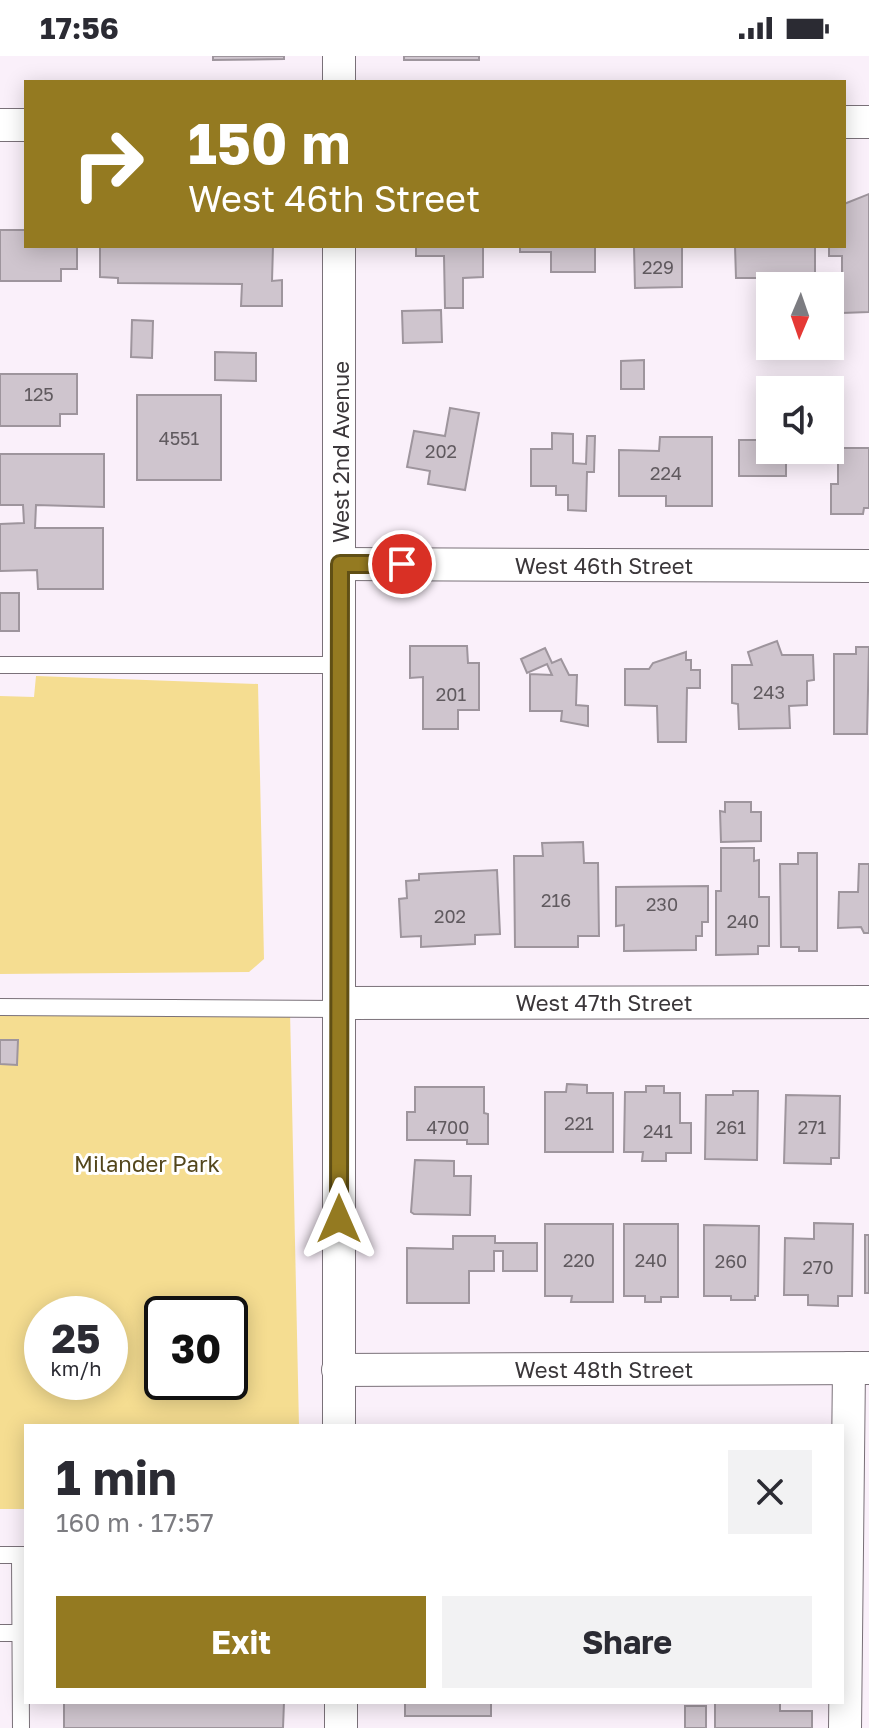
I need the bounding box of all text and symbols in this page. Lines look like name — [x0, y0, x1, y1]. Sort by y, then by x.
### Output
text: 17:56 — [40, 10, 119, 46]
text: 150 m — [188, 109, 350, 176]
icon: right — [56, 112, 160, 216]
text: West 46th Street — [188, 177, 480, 220]
house number: 229 — [642, 256, 674, 278]
north arrow — [756, 272, 844, 360]
map controls — [756, 272, 844, 464]
street label: West 2nd Avenue — [327, 361, 354, 543]
button: sound — [756, 376, 844, 464]
house number: 125 — [24, 383, 54, 405]
house number: 4551 — [159, 427, 200, 449]
house number: 202 — [425, 440, 457, 462]
house number: 224 — [650, 462, 682, 484]
pin — [368, 530, 436, 598]
icon: arrive — [380, 542, 424, 586]
street label: West 46th Street — [515, 552, 693, 579]
house number: 243 — [753, 681, 785, 703]
house number: 201 — [436, 683, 466, 705]
house number: 216 — [541, 889, 571, 911]
house number: 230 — [646, 893, 678, 915]
house number: 202 — [434, 905, 466, 927]
house number: 240 — [727, 910, 759, 932]
street label: West 47th Street — [516, 989, 693, 1016]
house number: 221 — [564, 1112, 594, 1134]
house number: 4700 — [427, 1116, 469, 1138]
house number: 261 — [716, 1116, 746, 1138]
house number: 271 — [798, 1116, 827, 1138]
house number: 241 — [643, 1120, 673, 1142]
park label: Milander Park — [74, 1150, 220, 1177]
position arrow — [297, 1177, 381, 1261]
house number: 220 — [563, 1249, 595, 1271]
house number: 240 — [635, 1249, 667, 1271]
house number: 260 — [715, 1250, 747, 1272]
house number: 270 — [802, 1256, 834, 1278]
speed limit sign: 30 — [144, 1296, 248, 1400]
text: 25 — [52, 1314, 100, 1362]
text: km/h — [51, 1356, 101, 1380]
street label: West 48th Street — [515, 1356, 693, 1383]
text: 1 min — [56, 1448, 177, 1506]
button: close — [728, 1450, 812, 1534]
text: 160 m · 17:57 — [56, 1507, 214, 1538]
button: Exit — [56, 1596, 426, 1688]
button: Share — [442, 1596, 812, 1688]

